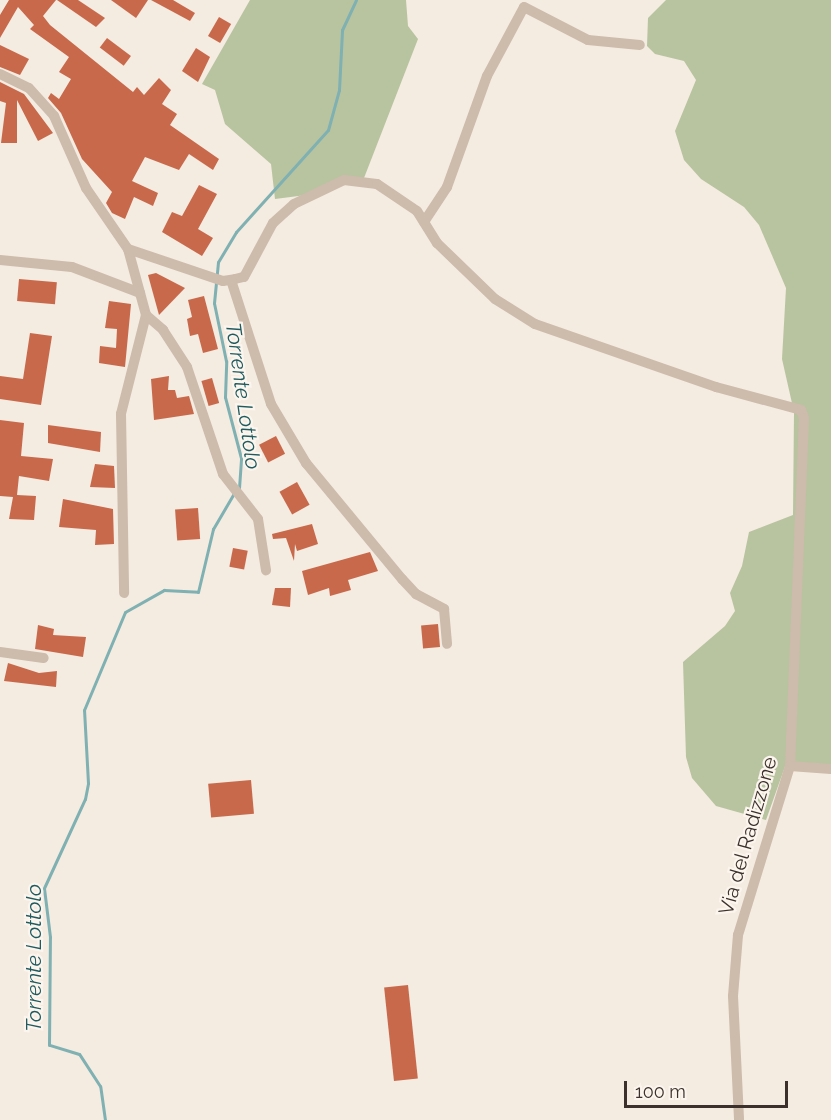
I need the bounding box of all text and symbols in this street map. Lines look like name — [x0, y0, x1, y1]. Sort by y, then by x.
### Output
water label: Torrente Lottolo — [220, 321, 266, 471]
street label: Via del Radizzone — [714, 754, 782, 918]
water label: Torrente Lottolo — [21, 884, 47, 1032]
scale bar — [627, 1069, 790, 1107]
text: 100 m — [635, 1081, 686, 1102]

